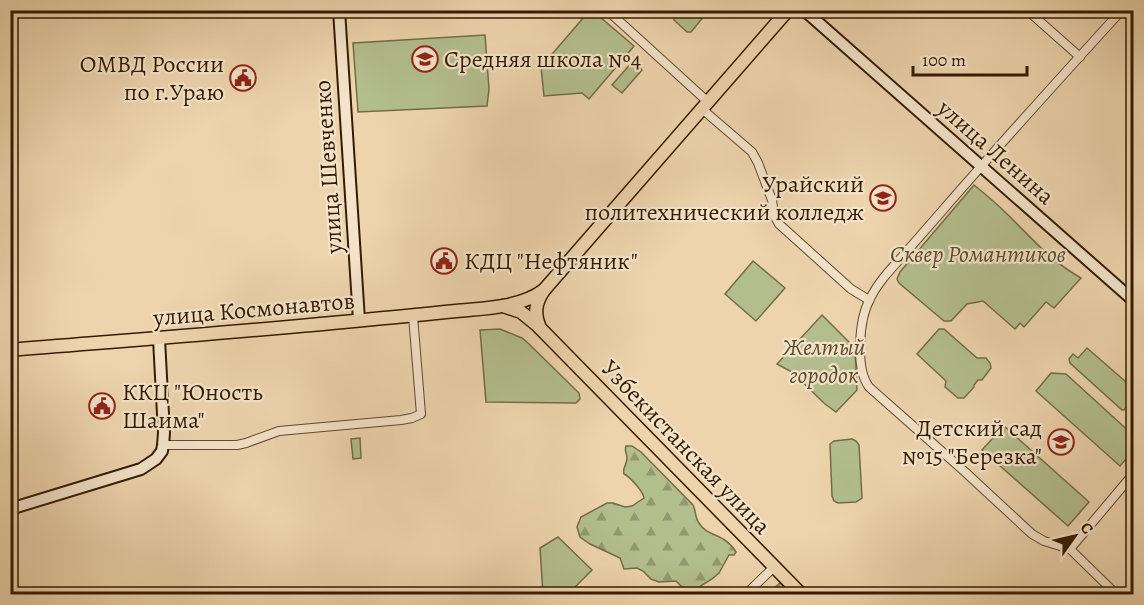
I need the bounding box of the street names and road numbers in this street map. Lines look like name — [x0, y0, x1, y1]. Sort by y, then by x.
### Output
street label: улица Шевченко — [306, 79, 350, 256]
street label: улица Ленина — [930, 92, 1061, 212]
street label: улица Космонавтов — [151, 284, 356, 334]
street label: Узбекистанская улица — [594, 353, 778, 541]

